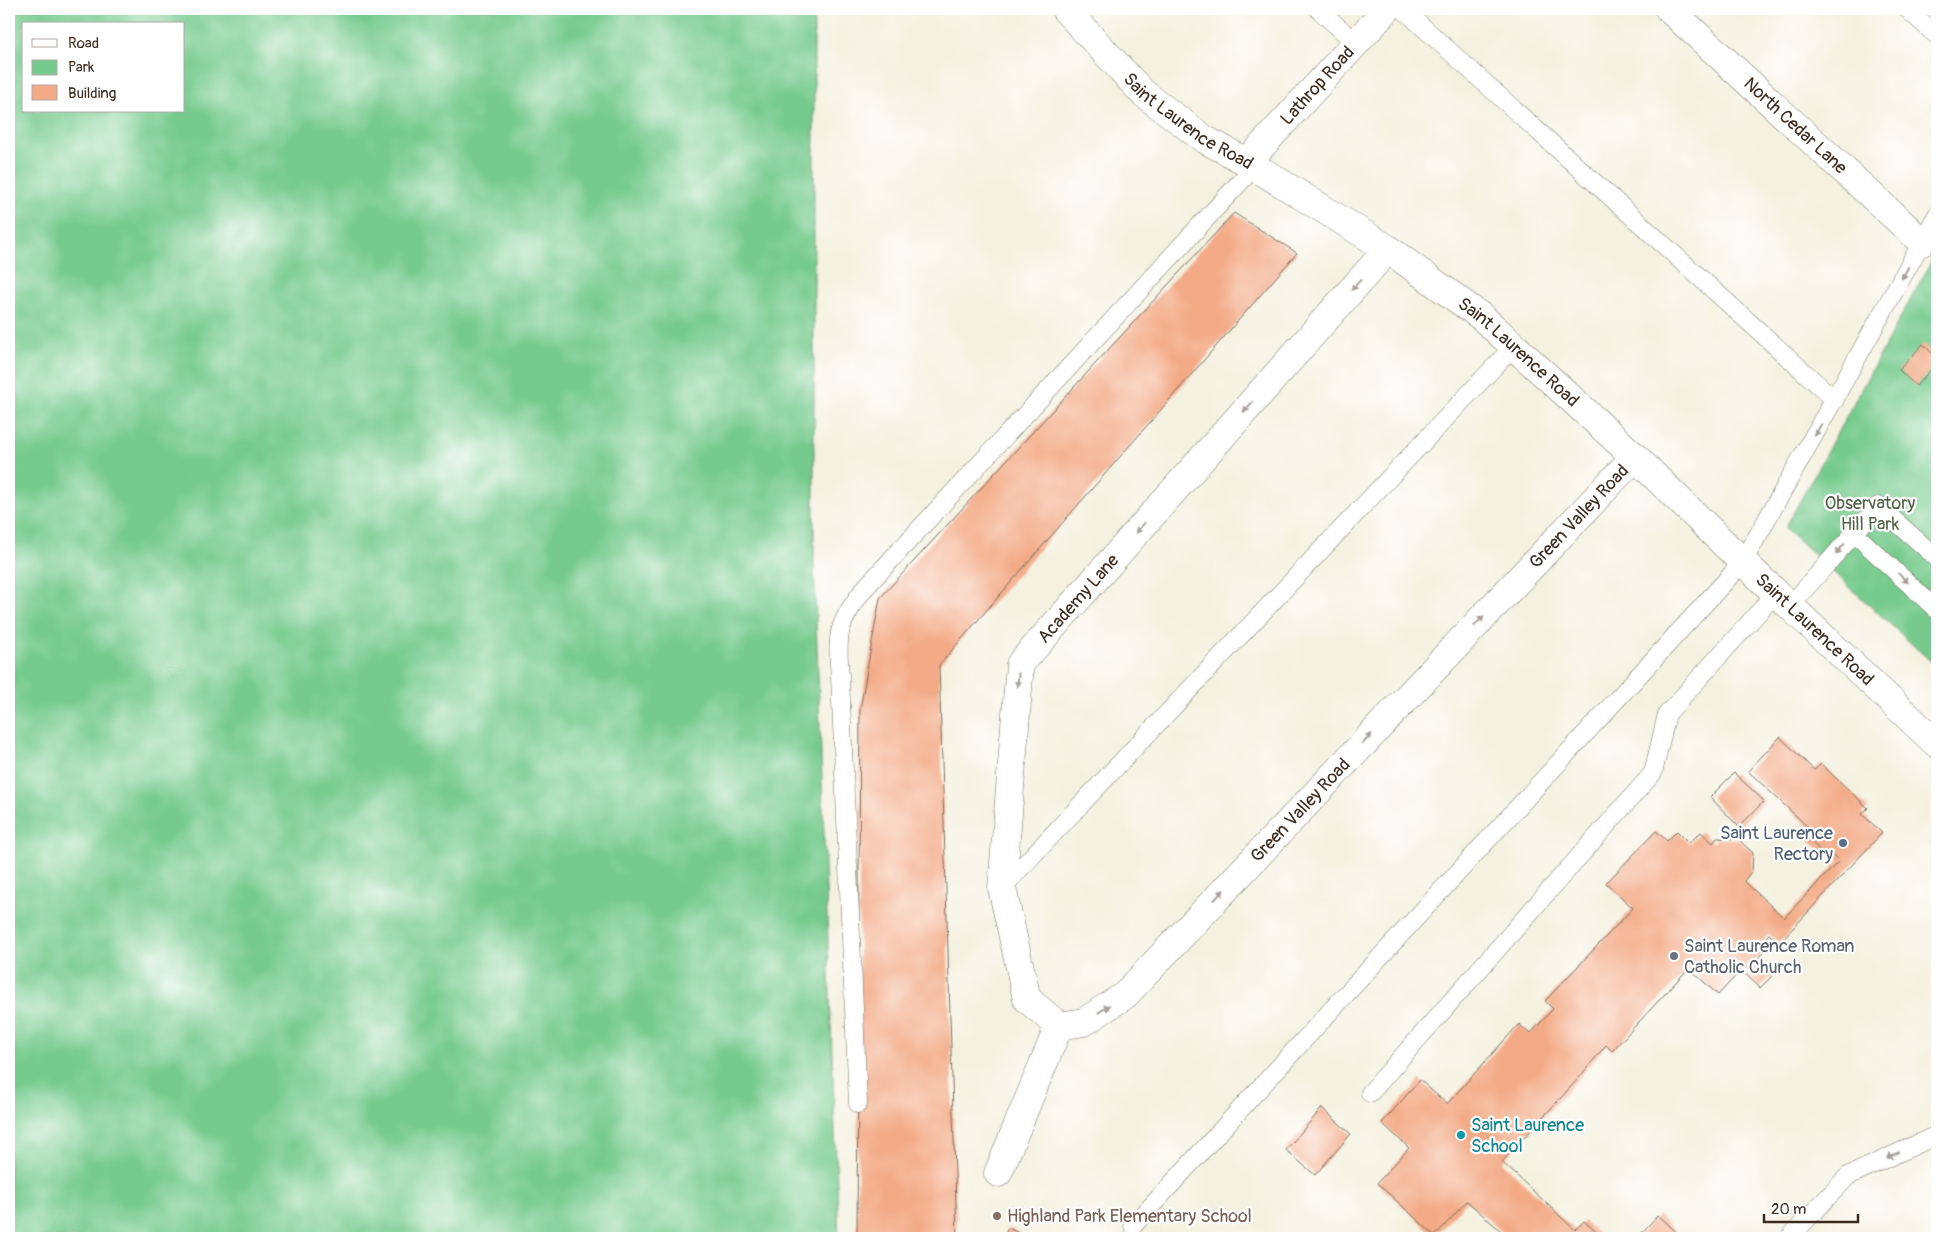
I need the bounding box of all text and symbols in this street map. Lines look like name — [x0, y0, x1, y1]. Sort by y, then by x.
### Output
legend — [22, 22, 185, 112]
text: Road — [68, 34, 99, 53]
street label: Lathrop Road — [1275, 41, 1359, 130]
text: Park — [68, 58, 95, 77]
street label: Saint Laurence Road — [1118, 68, 1258, 175]
street label: North Cedar Lane — [1739, 72, 1852, 179]
text: Building — [68, 84, 116, 103]
one-way arrow — [1901, 265, 1909, 280]
one-way arrow — [1350, 279, 1361, 292]
street label: Saint Laurence Road — [1454, 292, 1584, 412]
one-way arrow — [1242, 400, 1254, 412]
one-way arrow — [1813, 423, 1822, 437]
street label: Green Valley Road — [1524, 459, 1634, 573]
park label: Observatory Hill Park — [1825, 492, 1916, 536]
one-way arrow — [1134, 522, 1146, 534]
one-way arrow — [1834, 543, 1846, 555]
street label: Academy Lane — [1033, 549, 1124, 648]
street label: Saint Laurence Road — [1751, 568, 1879, 691]
one-way arrow — [1896, 572, 1908, 584]
one-way arrow — [1473, 616, 1485, 628]
one-way arrow — [1014, 672, 1022, 688]
one-way arrow — [1361, 733, 1373, 745]
street label: Green Valley Road — [1245, 753, 1355, 867]
place label: Saint Laurence Rectory — [1720, 822, 1833, 866]
marker: Saint Laurence Rectory — [1837, 837, 1849, 849]
one-way arrow — [1213, 889, 1225, 901]
place label: Saint Laurence Roman Catholic Church — [1684, 935, 1855, 979]
marker: Saint Laurence Roman Catholic Church — [1668, 950, 1680, 962]
one-way arrow — [1097, 1005, 1111, 1014]
place label: Saint Laurence School — [1471, 1114, 1584, 1158]
marker: Saint Laurence School — [1455, 1129, 1467, 1141]
one-way arrow — [1886, 1152, 1900, 1160]
scale bar — [1764, 1192, 1857, 1224]
text: 20 m — [1771, 1200, 1806, 1219]
place label: Highland Park Elementary School — [1007, 1205, 1252, 1228]
marker: Highland Park Elementary School — [991, 1210, 1003, 1222]

